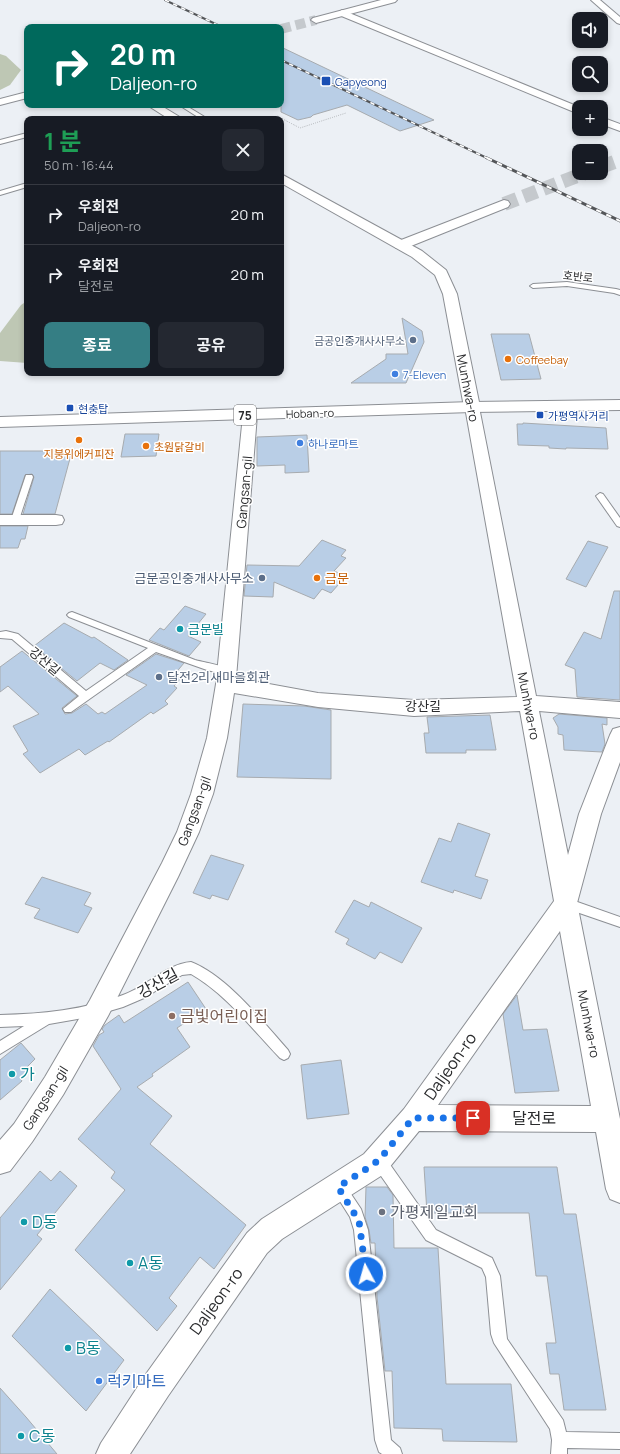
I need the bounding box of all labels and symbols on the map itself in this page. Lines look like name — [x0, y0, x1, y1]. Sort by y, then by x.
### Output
place label: Gapyeong — [335, 74, 387, 89]
marker: Gapyeong — [320, 75, 332, 87]
street label: 호반로 — [562, 267, 594, 285]
place label: 금공인중개사사무소 — [314, 333, 405, 348]
marker: 금공인중개사사무소 — [408, 335, 418, 345]
place label: Coffeebay — [516, 352, 569, 367]
street label: Munhwa-ro — [453, 353, 483, 424]
marker: Coffeebay — [503, 354, 513, 364]
place label: 7-Eleven — [403, 367, 446, 382]
marker: 7-Eleven — [390, 369, 400, 379]
place label: 현충탑 — [78, 401, 108, 416]
marker: 현충탑 — [65, 403, 75, 413]
road number: 75 — [234, 405, 256, 425]
street label: Hoban-ro — [286, 405, 335, 421]
place label: 가평역사거리 — [548, 408, 609, 423]
marker: 가평역사거리 — [535, 410, 545, 420]
marker: 지붕위에커피잔 — [74, 435, 84, 445]
place label: 하나로마트 — [308, 436, 359, 451]
marker: 하나로마트 — [295, 438, 305, 448]
place label: 초원닭갈비 — [154, 439, 205, 454]
marker: 초원닭갈비 — [141, 441, 151, 451]
place label: 지붕위에커피잔 — [44, 446, 114, 461]
street label: Gangsan-gil — [232, 455, 256, 529]
place label: 금문공인중개사사무소 — [134, 569, 254, 587]
place label: 금문 — [325, 569, 349, 587]
marker: 금문공인중개사사무소 — [257, 573, 267, 583]
marker: 금문 — [312, 573, 322, 583]
place label: 금문빌 — [188, 620, 224, 638]
marker: 금문빌 — [175, 624, 185, 634]
street label: 강산길 — [25, 643, 65, 679]
place label: 달전2리새마을회관 — [167, 668, 270, 686]
street label: Munhwa-ro — [514, 671, 544, 742]
marker: 달전2리새마을회관 — [154, 672, 164, 682]
street label: 강산길 — [405, 697, 441, 715]
street label: Gangsan-gil — [173, 774, 215, 848]
street label: 강산길 — [133, 963, 183, 1003]
street label: Munhwa-ro — [574, 989, 604, 1060]
place label: 금빛어린이집 — [180, 1005, 268, 1027]
marker: 금빛어린이집 — [167, 1011, 177, 1021]
street label: Daljeon-ro — [419, 1028, 481, 1104]
street label: Gangsan-gil — [18, 1062, 72, 1134]
place label: 가 — [20, 1063, 35, 1085]
marker: 가 — [7, 1069, 17, 1079]
pin — [456, 1101, 490, 1135]
street label: 달전로 — [512, 1107, 556, 1129]
place label: 가평제일교회 — [390, 1201, 478, 1223]
marker: 가평제일교회 — [377, 1207, 387, 1217]
place label: D동 — [32, 1211, 58, 1233]
marker: D동 — [19, 1217, 29, 1227]
place label: A동 — [138, 1252, 163, 1274]
position arrow — [345, 1253, 387, 1295]
marker: A동 — [125, 1258, 135, 1268]
street label: Daljeon-ro — [184, 1263, 248, 1339]
place label: B동 — [76, 1337, 101, 1359]
marker: B동 — [63, 1343, 73, 1353]
place label: 럭키마트 — [107, 1370, 166, 1392]
marker: 럭키마트 — [94, 1376, 104, 1386]
place label: C동 — [29, 1425, 55, 1447]
marker: C동 — [16, 1431, 26, 1441]

